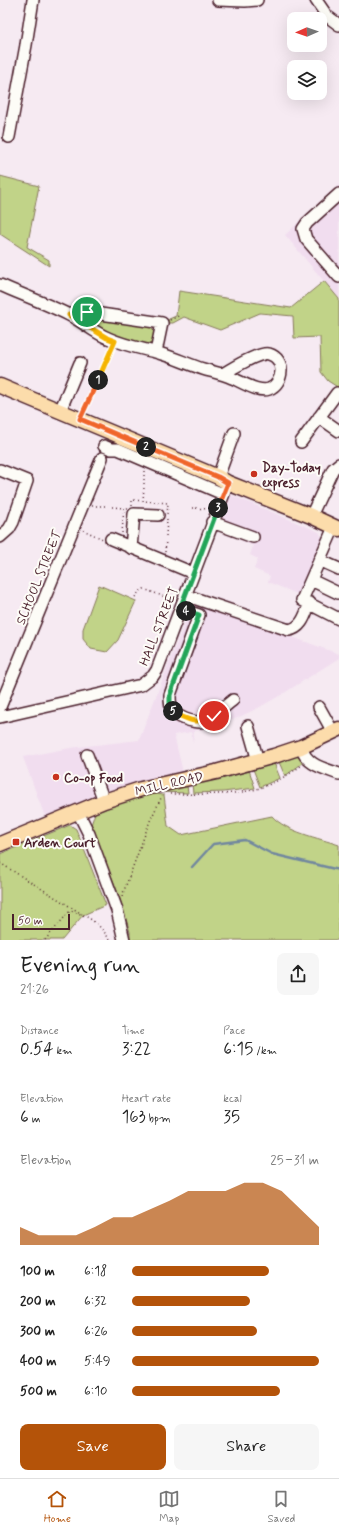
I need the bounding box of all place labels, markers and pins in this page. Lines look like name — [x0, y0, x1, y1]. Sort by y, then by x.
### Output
pin — [70, 295, 104, 329]
pin: 1 — [88, 370, 108, 390]
pin: 2 — [136, 437, 156, 457]
place label: Day-Today express — [262, 460, 321, 492]
marker: Day-Today express — [249, 469, 259, 479]
pin: 3 — [208, 498, 228, 518]
pin: 4 — [176, 601, 196, 621]
pin — [197, 699, 231, 733]
pin: 5 — [163, 701, 183, 721]
place label: Co-op Food — [64, 770, 123, 787]
marker: Co-op Food — [51, 772, 61, 782]
place label: Arden Court — [24, 835, 97, 852]
marker: Arden Court — [11, 837, 21, 847]

